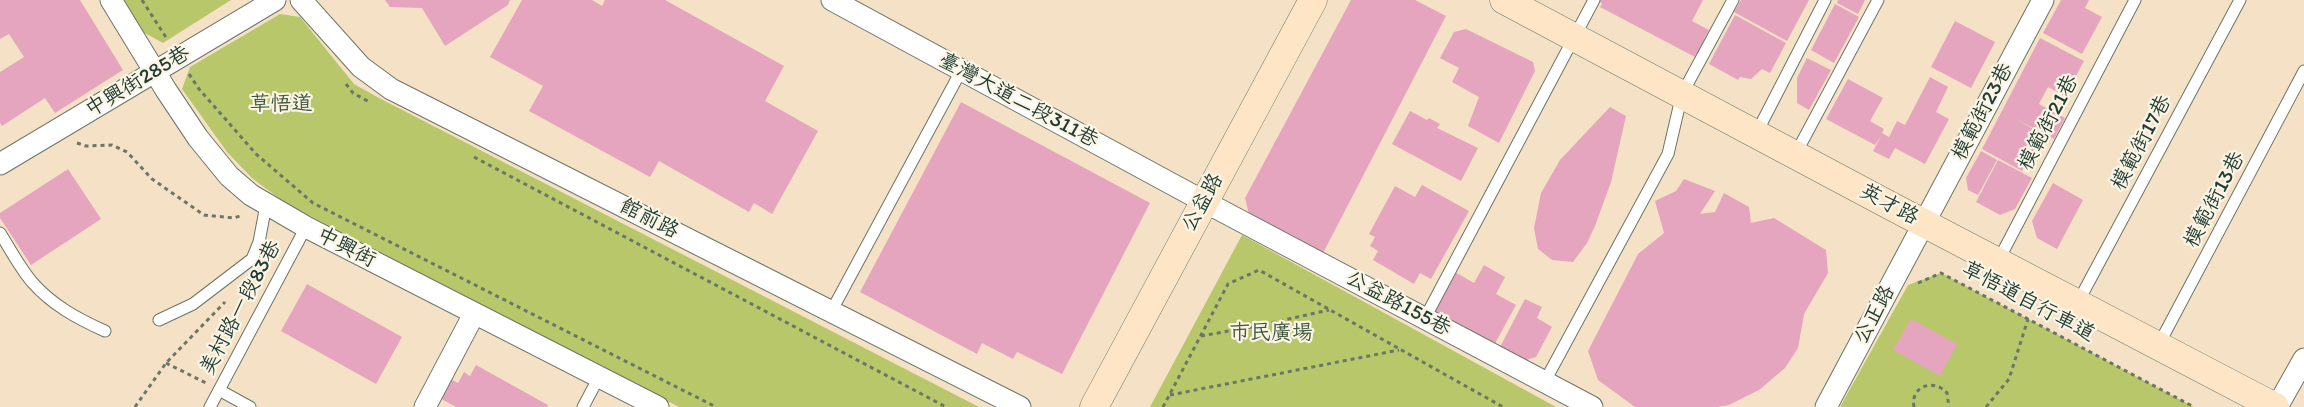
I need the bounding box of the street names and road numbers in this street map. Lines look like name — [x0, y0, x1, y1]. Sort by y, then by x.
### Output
street label: 中興街285巷 — [81, 41, 195, 123]
street label: 臺灣大道二段311巷 — [934, 48, 1102, 154]
street label: 模範街23巷 — [1947, 59, 2019, 165]
street label: 模範街21巷 — [2013, 71, 2085, 175]
street label: 模範街17巷 — [2106, 91, 2178, 195]
street label: 模範街13巷 — [2179, 148, 2251, 252]
street label: 公益路 — [1177, 169, 1229, 237]
street label: 英才路 — [1855, 179, 1923, 231]
street label: 館前路 — [615, 193, 683, 245]
street label: 中興街 — [312, 222, 380, 274]
street label: 美村路一段83巷 — [195, 236, 287, 380]
street label: 草悟道自行車道 — [1957, 256, 2099, 348]
street label: 公益路155巷 — [1341, 266, 1455, 342]
street label: 公正路 — [1849, 281, 1901, 349]

